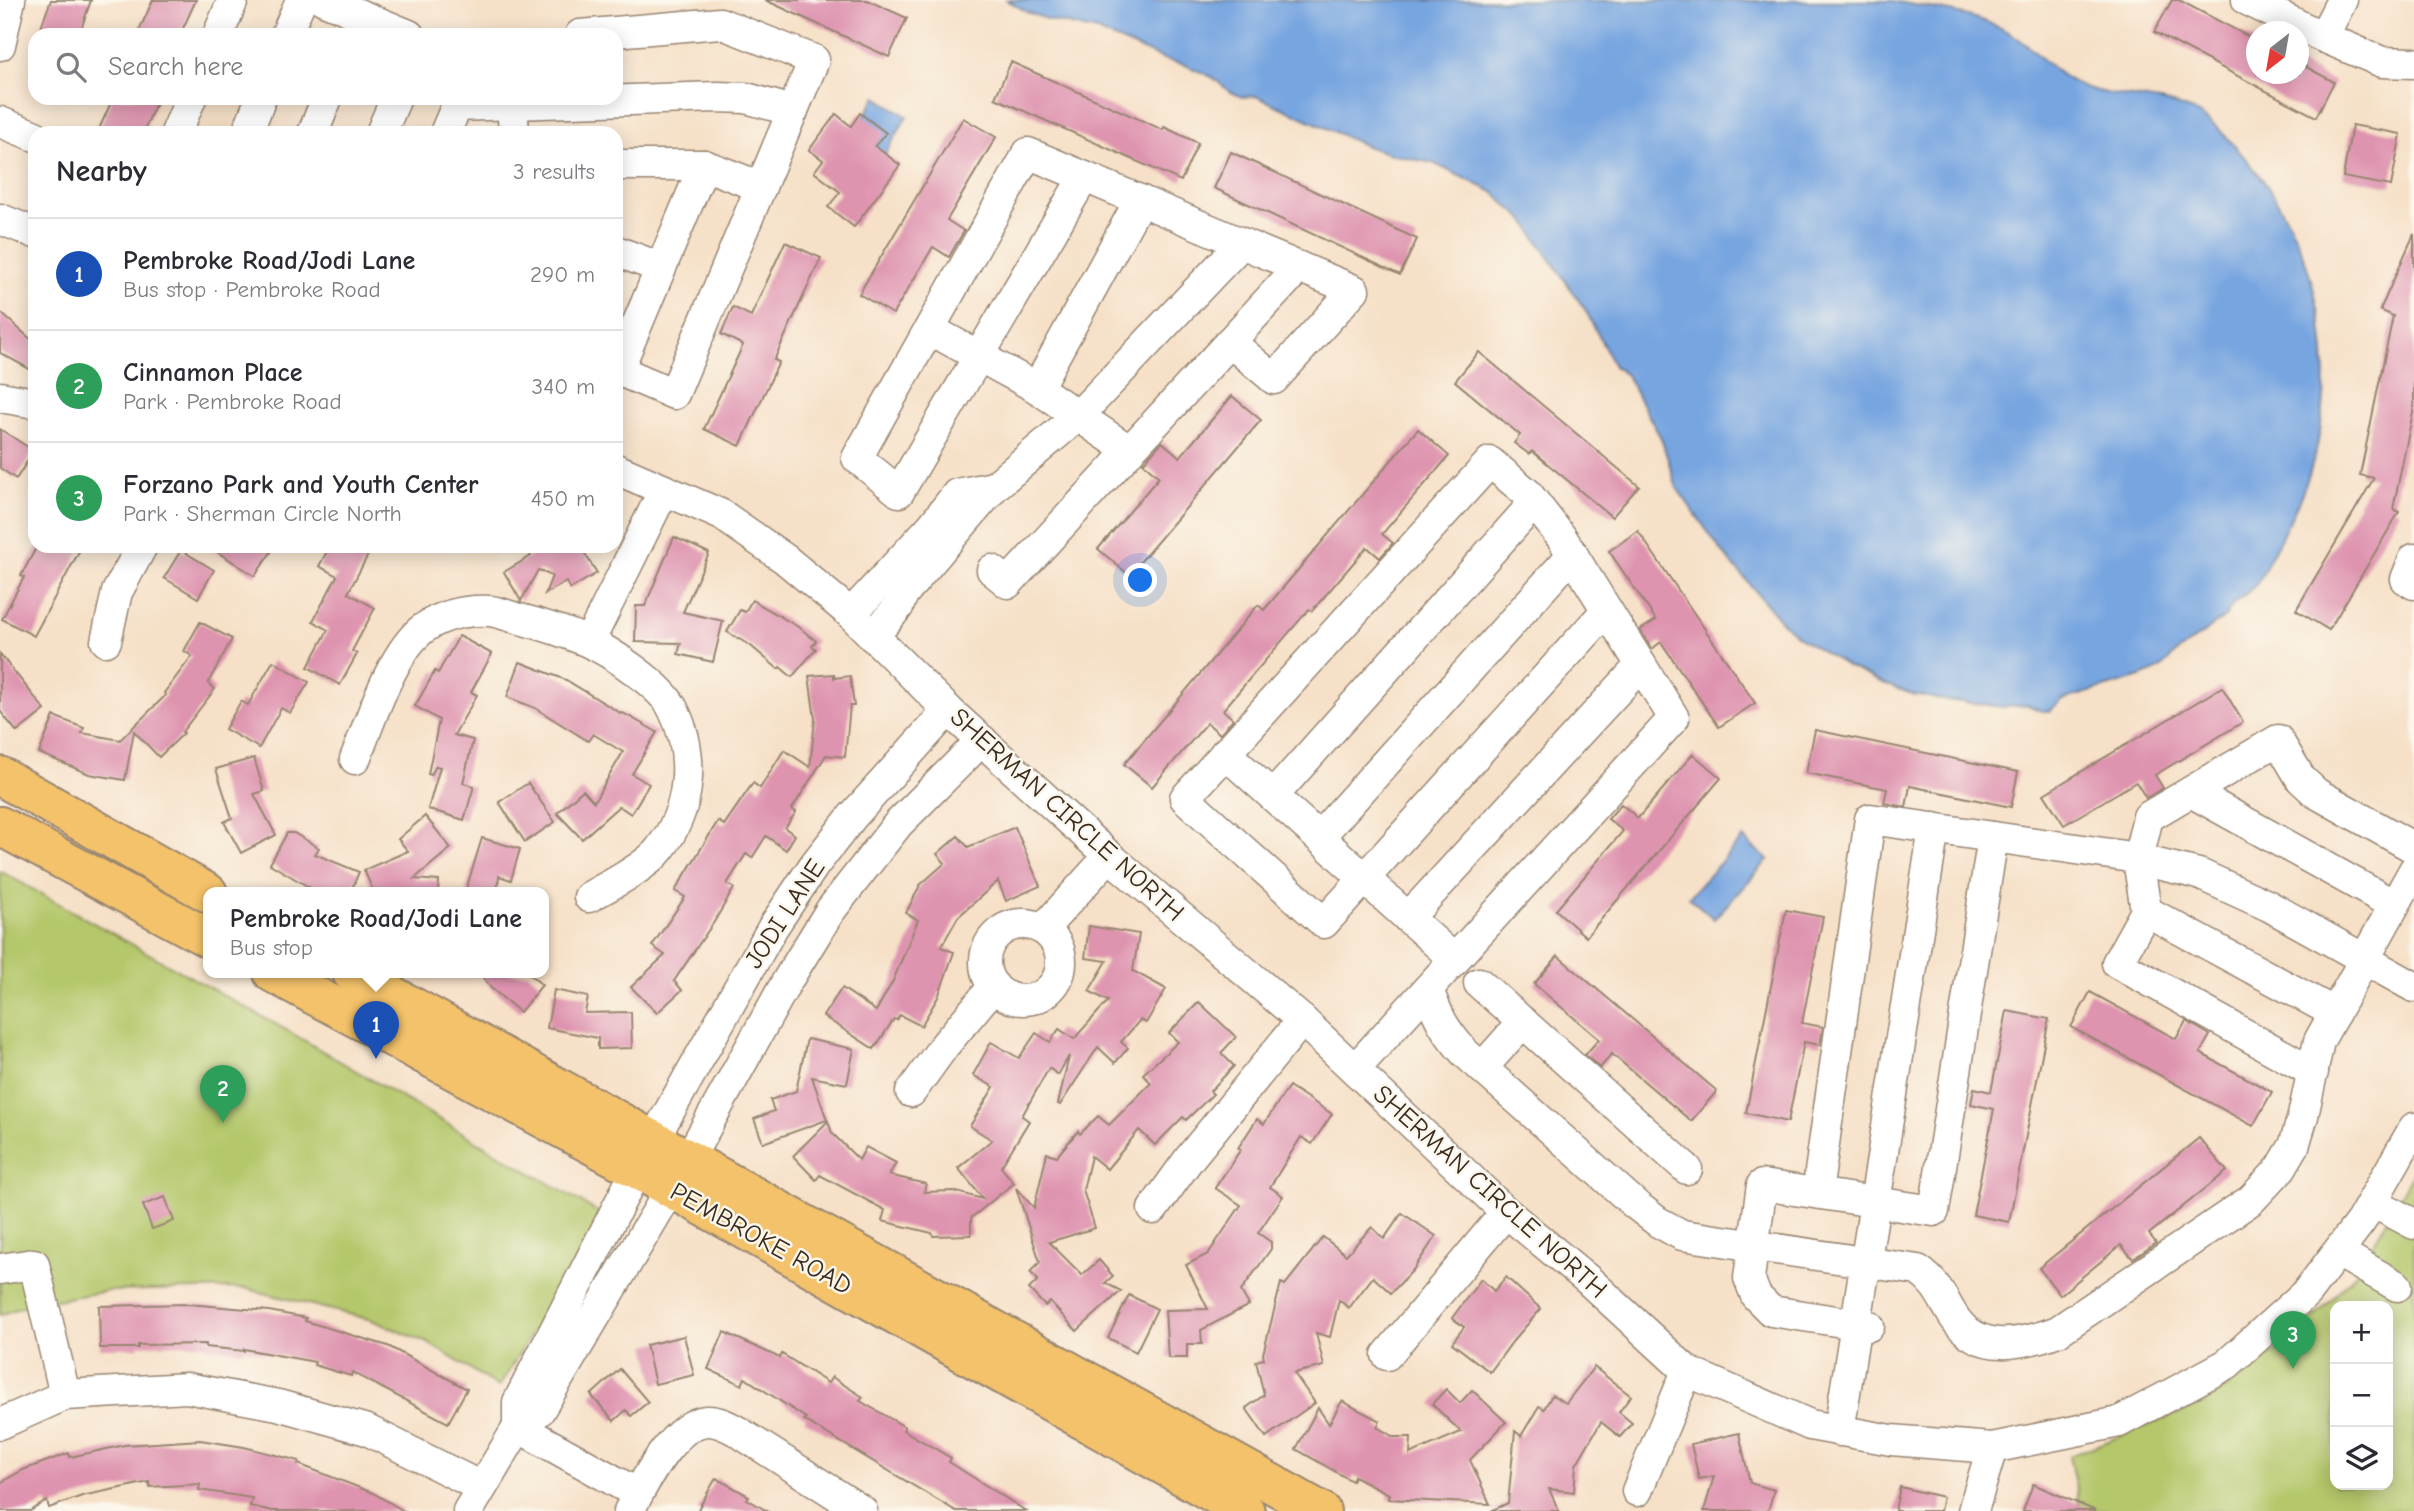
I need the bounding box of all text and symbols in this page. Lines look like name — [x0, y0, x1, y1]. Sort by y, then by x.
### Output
north arrow — [2246, 21, 2309, 84]
search box — [28, 28, 623, 105]
icon: search — [52, 48, 90, 86]
text: Search here — [108, 52, 243, 82]
text: Nearby — [56, 154, 147, 189]
text: 3 results — [513, 158, 595, 185]
text: Pembroke Road/Jodi Lane — [123, 246, 415, 276]
text: 1 — [74, 261, 84, 288]
text: 290 m — [530, 261, 595, 288]
text: Bus stop · Pembroke Road — [123, 276, 381, 303]
text: Cinnamon Place — [123, 358, 303, 388]
text: 2 — [73, 373, 85, 400]
text: 340 m — [532, 373, 595, 400]
text: Park · Pembroke Road — [123, 388, 342, 415]
text: Forzano Park and Youth Center — [123, 470, 479, 500]
text: 3 — [73, 485, 85, 512]
text: 450 m — [531, 485, 595, 512]
text: Park · Sherman Circle North — [123, 500, 402, 527]
your location — [1123, 563, 1157, 597]
street label: SHERMAN CIRCLE NORTH — [944, 702, 1190, 928]
street label: JODI LANE — [739, 854, 831, 974]
popup — [203, 887, 549, 978]
text: Pembroke Road/Jodi Lane — [230, 904, 522, 934]
text: Bus stop — [230, 934, 313, 961]
pin: 1 — [353, 1001, 399, 1059]
pin: 2 — [200, 1065, 246, 1123]
street label: SHERMAN CIRCLE NORTH — [1367, 1079, 1613, 1305]
street label: PEMBROKE ROAD — [665, 1177, 857, 1301]
map controls — [2330, 1301, 2393, 1490]
button: + — [2330, 1301, 2393, 1364]
pin: 3 — [2270, 1311, 2316, 1369]
button: − — [2330, 1364, 2393, 1427]
button: layers — [2330, 1427, 2393, 1490]

